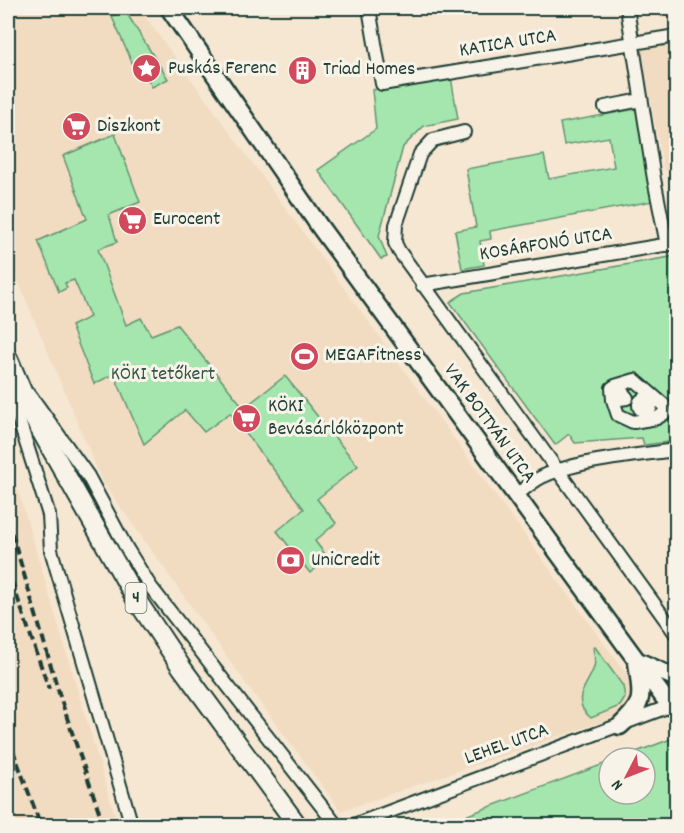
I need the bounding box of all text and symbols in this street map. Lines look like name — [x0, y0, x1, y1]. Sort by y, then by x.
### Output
street label: KATICA UTCA — [457, 22, 559, 66]
place icon: Puskás Ferenc — [131, 53, 163, 85]
building icon: Triad Homes — [286, 54, 318, 86]
place label: Puskás Ferenc — [168, 55, 277, 83]
place label: Triad Homes — [323, 56, 416, 84]
supermarket icon: Diszkont — [60, 111, 92, 143]
place label: Diszkont — [97, 113, 161, 141]
supermarket icon: Eurocent — [116, 204, 148, 236]
place label: Eurocent — [153, 206, 220, 234]
street label: KOSÁRFONÓ UTCA — [478, 221, 614, 269]
sports icon: MEGAFitness — [288, 340, 320, 372]
place label: MEGAFitness — [325, 342, 422, 370]
street label: VAK BOTTYÁN UTCA — [436, 358, 542, 490]
park label: KÖKI tetőkert — [111, 361, 215, 389]
place label: KÖKI Bevásárlóközpont — [268, 393, 404, 444]
supermarket icon: KÖKI Bevásárlóközpont — [231, 403, 263, 435]
bank icon: UniCredit — [274, 545, 306, 577]
place label: UniCredit — [311, 547, 380, 575]
road number: 4 — [126, 583, 146, 613]
street label: LEHEL UTCA — [461, 717, 553, 773]
north arrow — [597, 746, 657, 806]
text: N — [606, 774, 629, 795]

